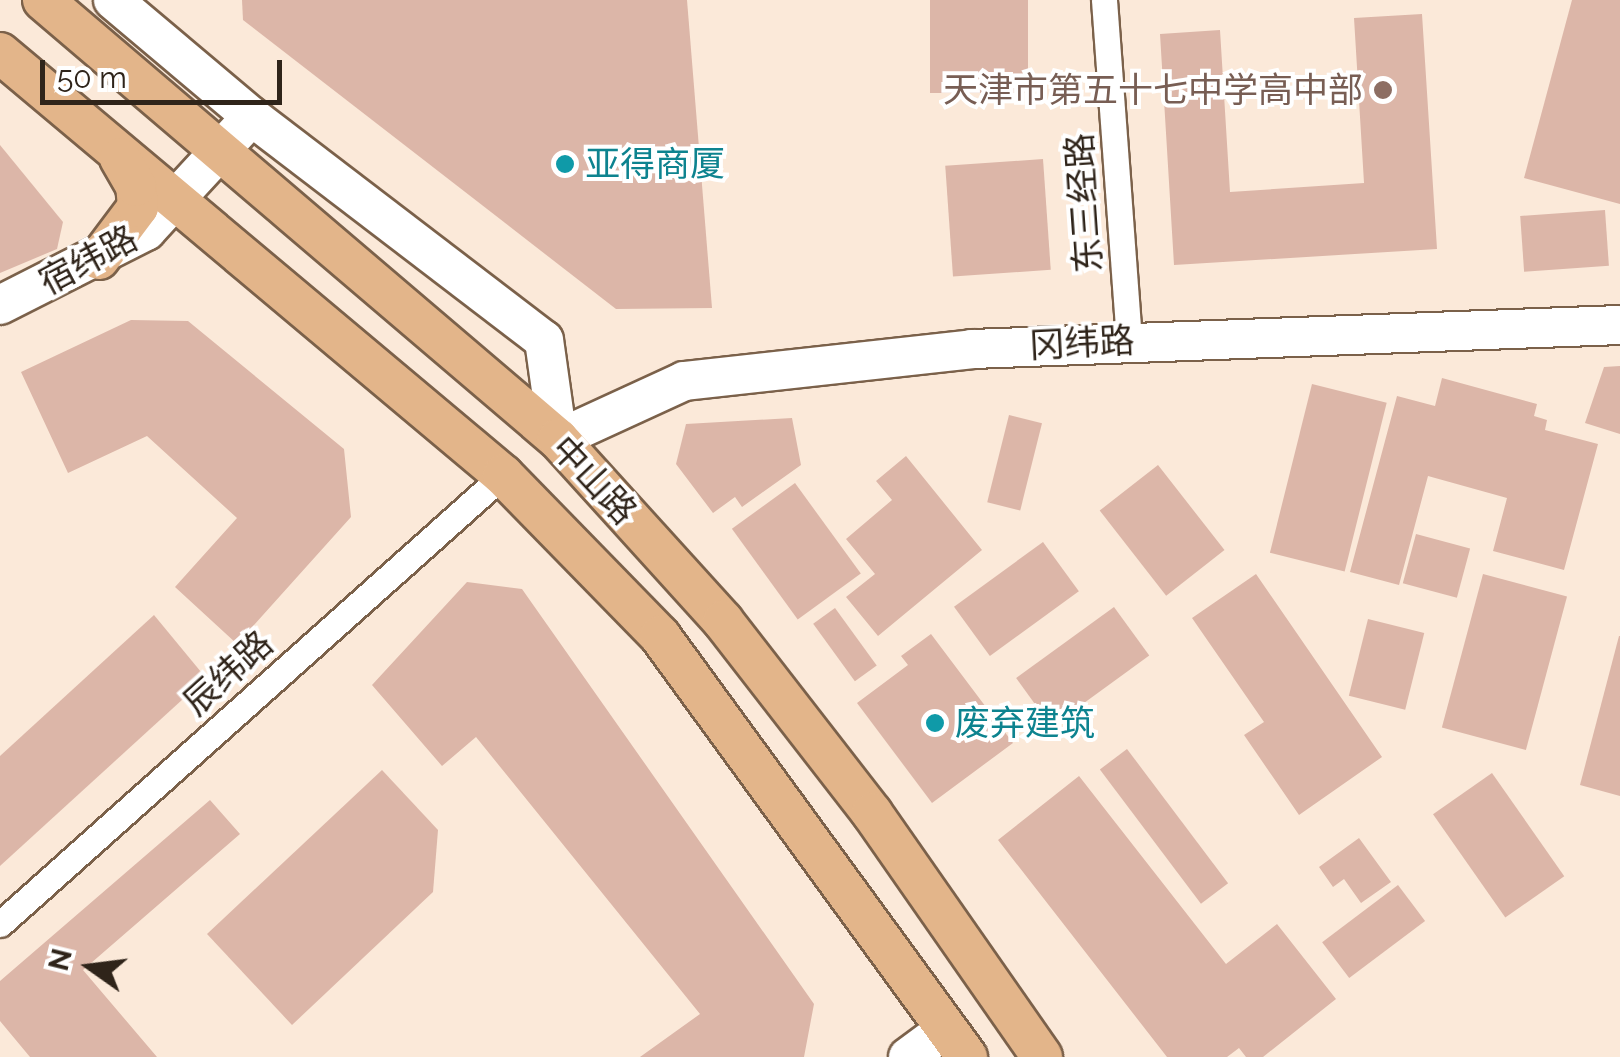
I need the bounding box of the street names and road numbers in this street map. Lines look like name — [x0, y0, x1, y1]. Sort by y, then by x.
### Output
street label: 东三经路 — [1058, 132, 1110, 274]
street label: 宿纬路 — [32, 217, 144, 303]
street label: 冈纬路 — [1028, 319, 1136, 367]
street label: 中山路 — [543, 427, 645, 533]
street label: 辰纬路 — [175, 622, 281, 724]

